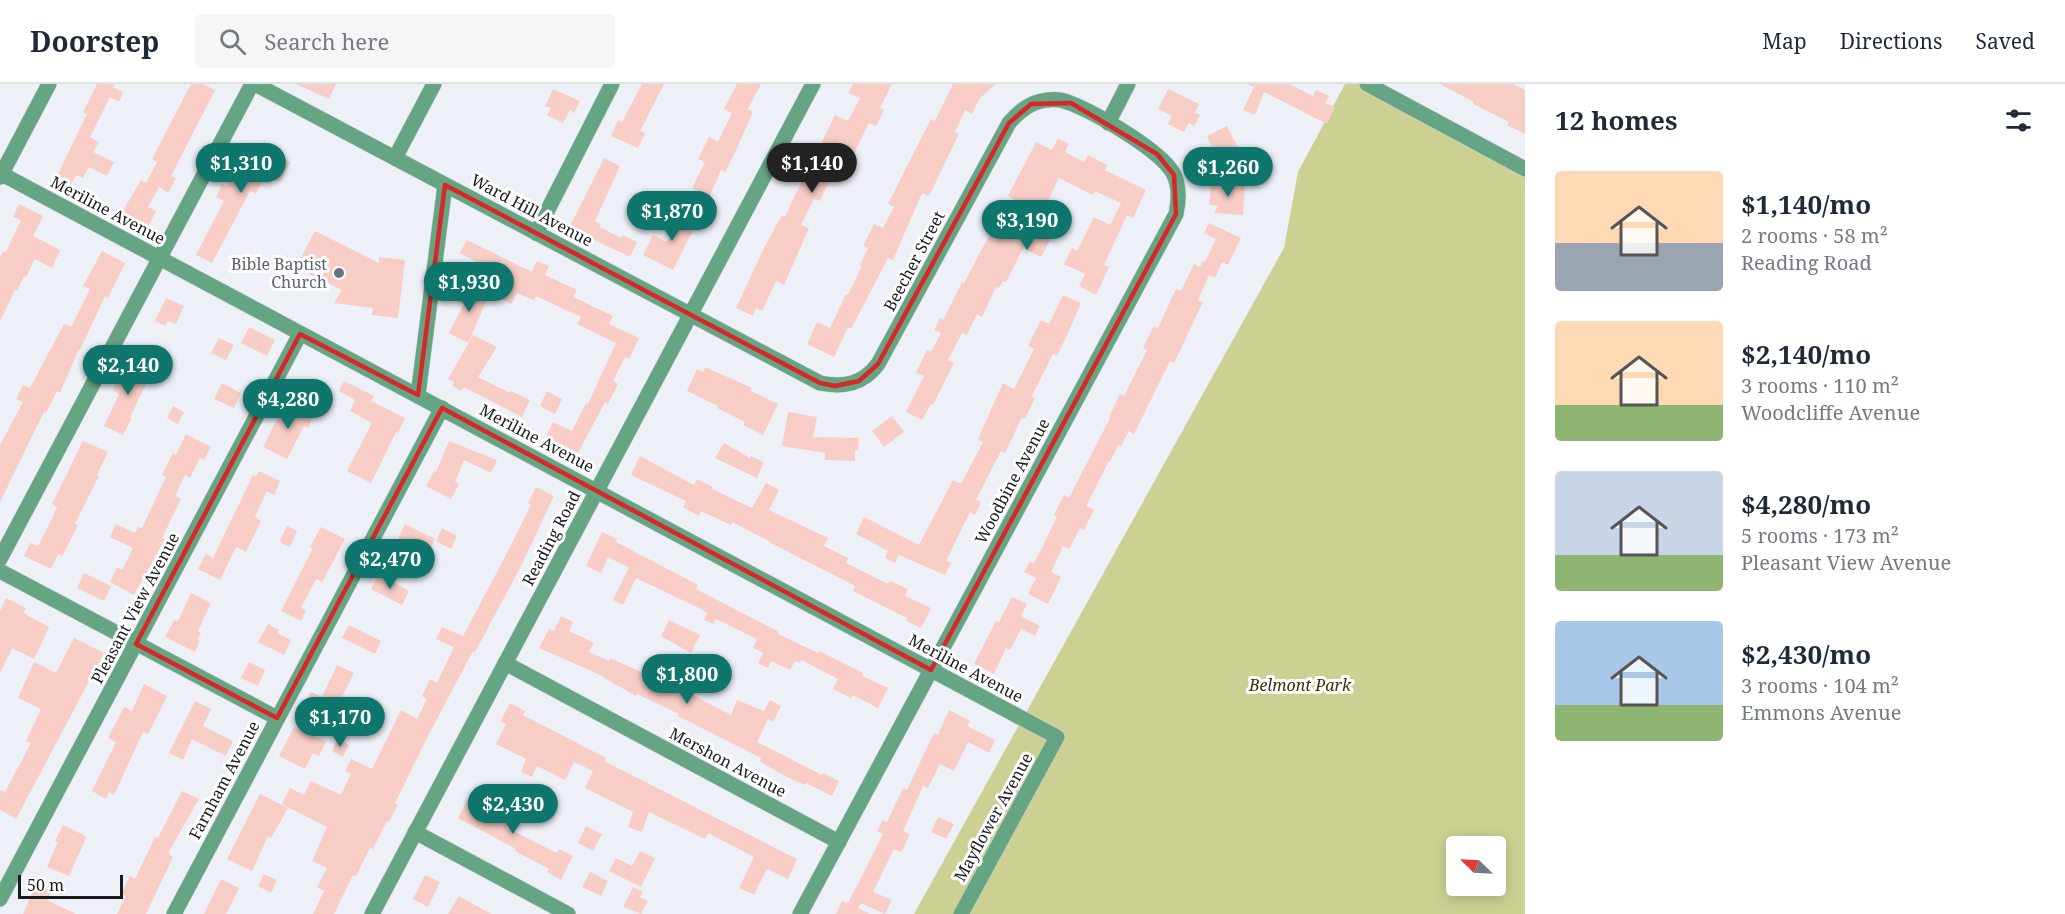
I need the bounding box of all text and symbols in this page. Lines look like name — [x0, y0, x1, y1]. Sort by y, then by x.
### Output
search box — [195, 14, 615, 68]
text: Doorstep — [30, 22, 159, 60]
icon: search — [216, 25, 249, 58]
text: Search here — [264, 26, 389, 56]
text: Map — [1762, 27, 1807, 55]
text: Directions — [1840, 27, 1942, 55]
text: Saved — [1975, 27, 2035, 55]
text: 12 homes — [1555, 102, 1677, 138]
icon: filters — [2002, 104, 2035, 137]
pin: $1,310 — [192, 143, 290, 194]
pin: $1,140 — [763, 143, 861, 194]
pin: $1,260 — [1179, 147, 1277, 198]
text: $1,310 — [210, 149, 272, 176]
text: $1,140 — [781, 149, 843, 176]
text: $1,260 — [1197, 153, 1259, 180]
street label: Ward Hill Avenue — [467, 169, 597, 251]
street label: Meriline Avenue — [47, 171, 169, 249]
text: $1,140/mo — [1741, 186, 1871, 222]
pin: $1,870 — [623, 191, 721, 242]
icon: home — [1603, 195, 1675, 267]
text: $1,870 — [641, 197, 703, 224]
pin: $3,190 — [978, 200, 1076, 251]
text: $3,190 — [996, 206, 1058, 233]
street label: Beecher Street — [878, 207, 950, 315]
text: 2 rooms · 58 m² — [1741, 222, 1888, 249]
text: Reading Road — [1741, 249, 1872, 276]
place label: Bible Baptist Church — [231, 253, 327, 293]
pin: $1,930 — [420, 262, 518, 313]
marker: Bible Baptist Church — [332, 266, 346, 280]
text: $1,930 — [438, 268, 500, 295]
text: $2,140/mo — [1741, 336, 1871, 372]
pin: $2,140 — [79, 345, 177, 396]
icon: home — [1603, 345, 1675, 417]
text: $2,140 — [97, 351, 159, 378]
text: 3 rooms · 110 m² — [1741, 372, 1899, 399]
pin: $4,280 — [239, 379, 337, 430]
text: $4,280 — [257, 385, 319, 412]
street label: Meriline Avenue — [476, 399, 598, 477]
text: Woodcliffe Avenue — [1741, 399, 1920, 426]
street label: Woodbine Avenue — [970, 414, 1054, 548]
street label: Reading Road — [517, 486, 585, 589]
text: $4,280/mo — [1741, 486, 1871, 522]
icon: home — [1603, 495, 1675, 567]
text: 5 rooms · 173 m² — [1741, 522, 1899, 549]
street label: Pleasant View Avenue — [86, 529, 184, 687]
pin: $2,470 — [341, 539, 439, 590]
text: $2,470 — [359, 545, 421, 572]
text: Pleasant View Avenue — [1741, 549, 1951, 576]
street label: Meriline Avenue — [905, 629, 1027, 707]
text: $2,430/mo — [1741, 636, 1871, 672]
icon: home — [1603, 645, 1675, 717]
pin: $1,800 — [638, 654, 736, 705]
text: $1,800 — [656, 660, 718, 687]
text: 3 rooms · 104 m² — [1741, 672, 1899, 699]
park label: Belmont Park — [1248, 674, 1352, 696]
pin: $1,170 — [291, 697, 389, 748]
text: Emmons Avenue — [1741, 699, 1901, 726]
text: $1,170 — [309, 703, 371, 730]
street label: Farnham Avenue — [183, 717, 265, 843]
street label: Mershon Avenue — [666, 722, 790, 802]
street label: Mayflower Avenue — [949, 749, 1037, 885]
pin: $2,430 — [464, 784, 562, 835]
text: $2,430 — [482, 790, 544, 817]
north arrow — [1446, 836, 1506, 896]
map controls — [1446, 836, 1506, 896]
scale bar — [18, 872, 123, 900]
text: 50 m — [27, 874, 64, 896]

